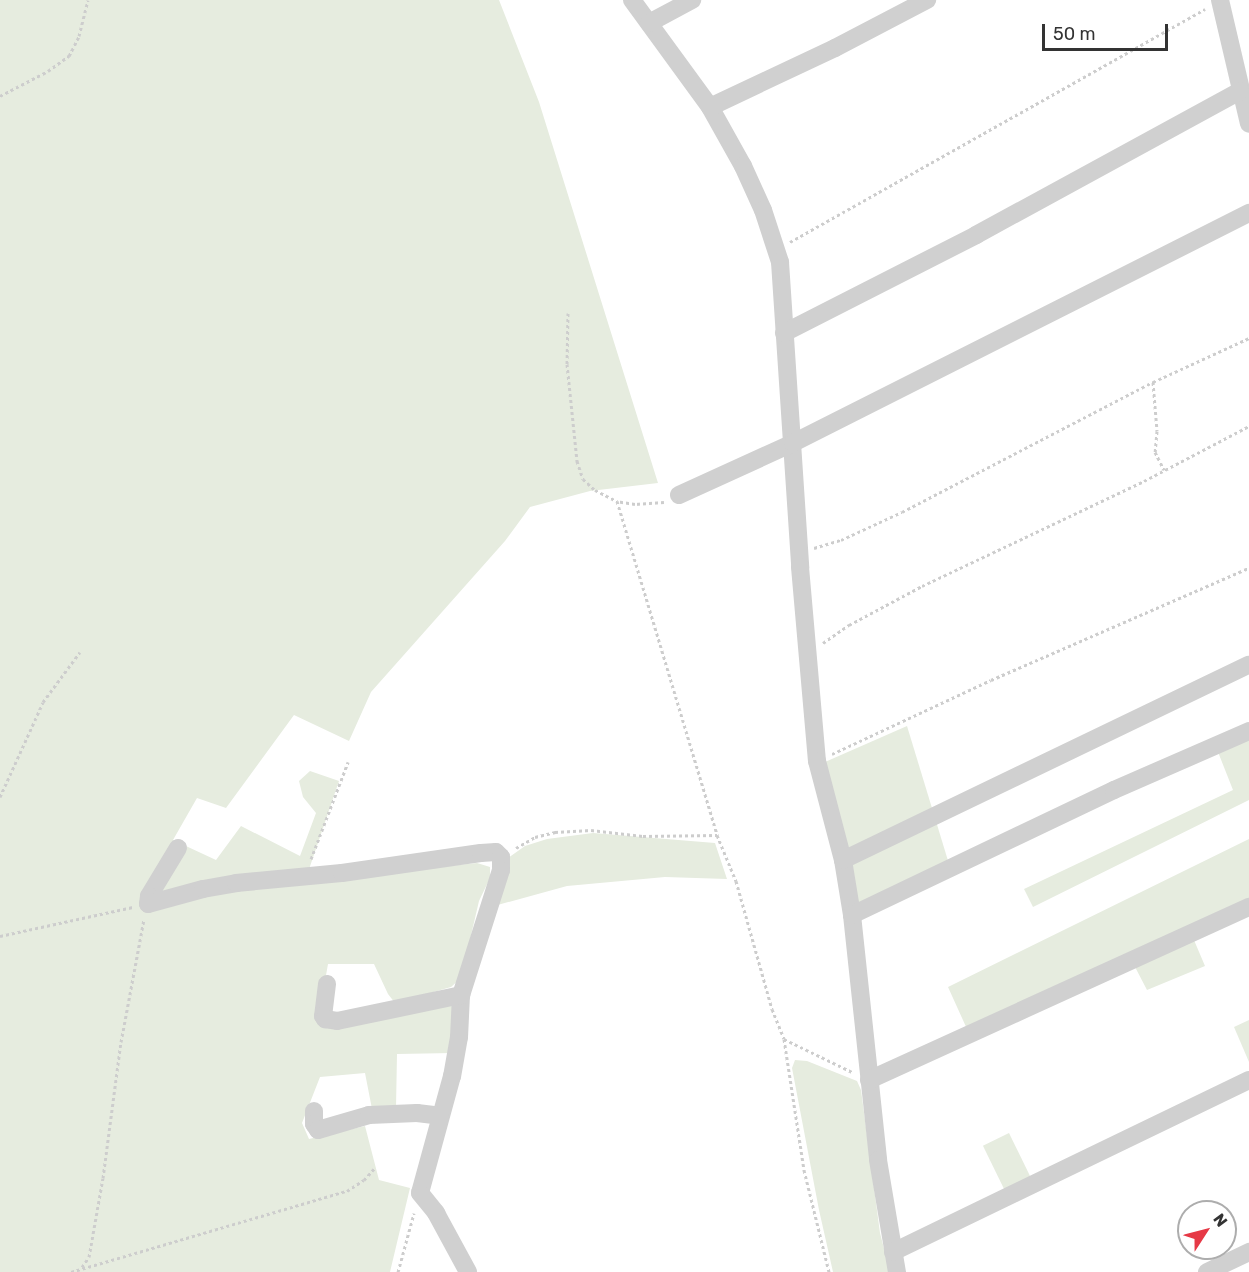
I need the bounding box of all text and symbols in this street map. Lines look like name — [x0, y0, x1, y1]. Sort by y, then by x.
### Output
scale bar — [1045, 12, 1171, 50]
text: 50 m — [1053, 23, 1096, 45]
north arrow — [1177, 1200, 1237, 1260]
text: N — [1209, 1210, 1231, 1231]

